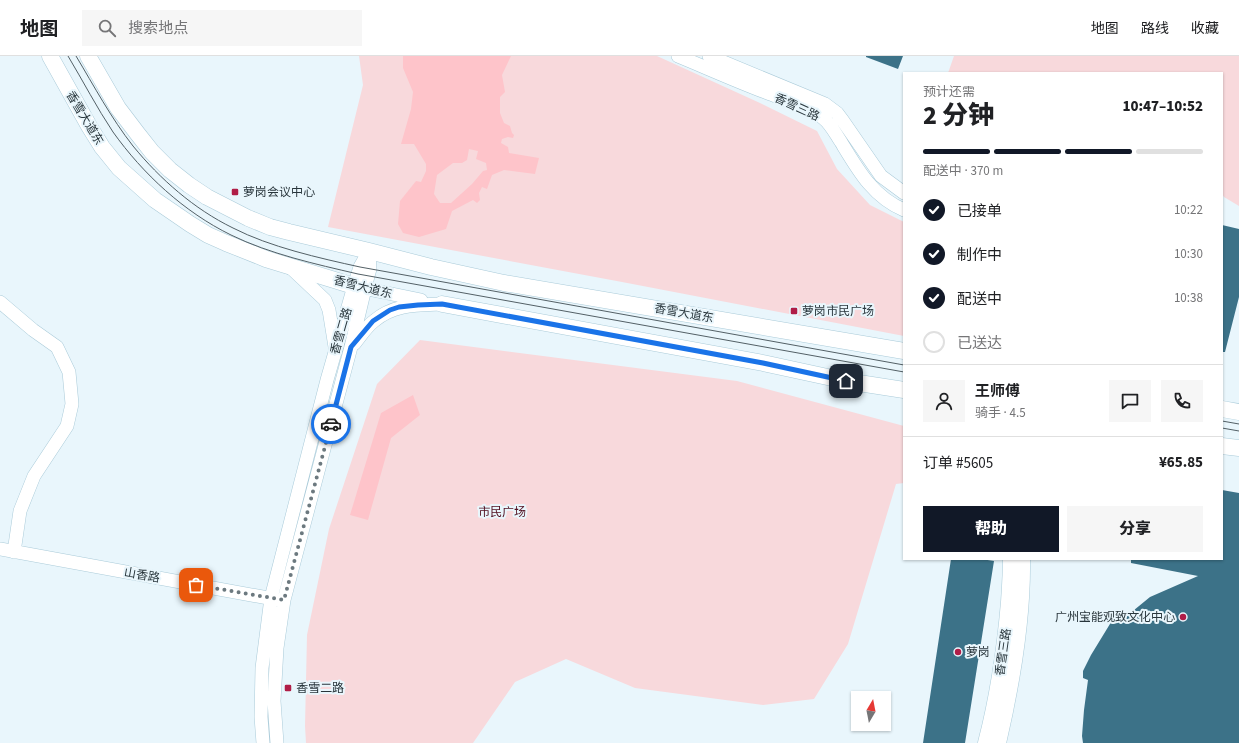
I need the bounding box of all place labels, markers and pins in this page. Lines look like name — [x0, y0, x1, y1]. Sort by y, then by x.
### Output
place label: 萝岗会议中心 — [243, 184, 315, 201]
marker: 萝岗会议中心 — [230, 187, 240, 197]
place label: 萝岗市民广场 — [802, 303, 874, 320]
marker: 萝岗市民广场 — [789, 306, 799, 316]
pin — [829, 364, 863, 398]
pin — [179, 568, 213, 602]
place label: 广州宝能观致文化中心 — [1055, 609, 1175, 626]
marker: 广州宝能观致文化中心 — [1178, 612, 1188, 622]
place label: 萝岗 — [966, 644, 990, 661]
marker: 萝岗 — [953, 647, 963, 657]
place label: 香雪二路 — [296, 680, 344, 697]
marker: 香雪二路 — [283, 683, 293, 693]

